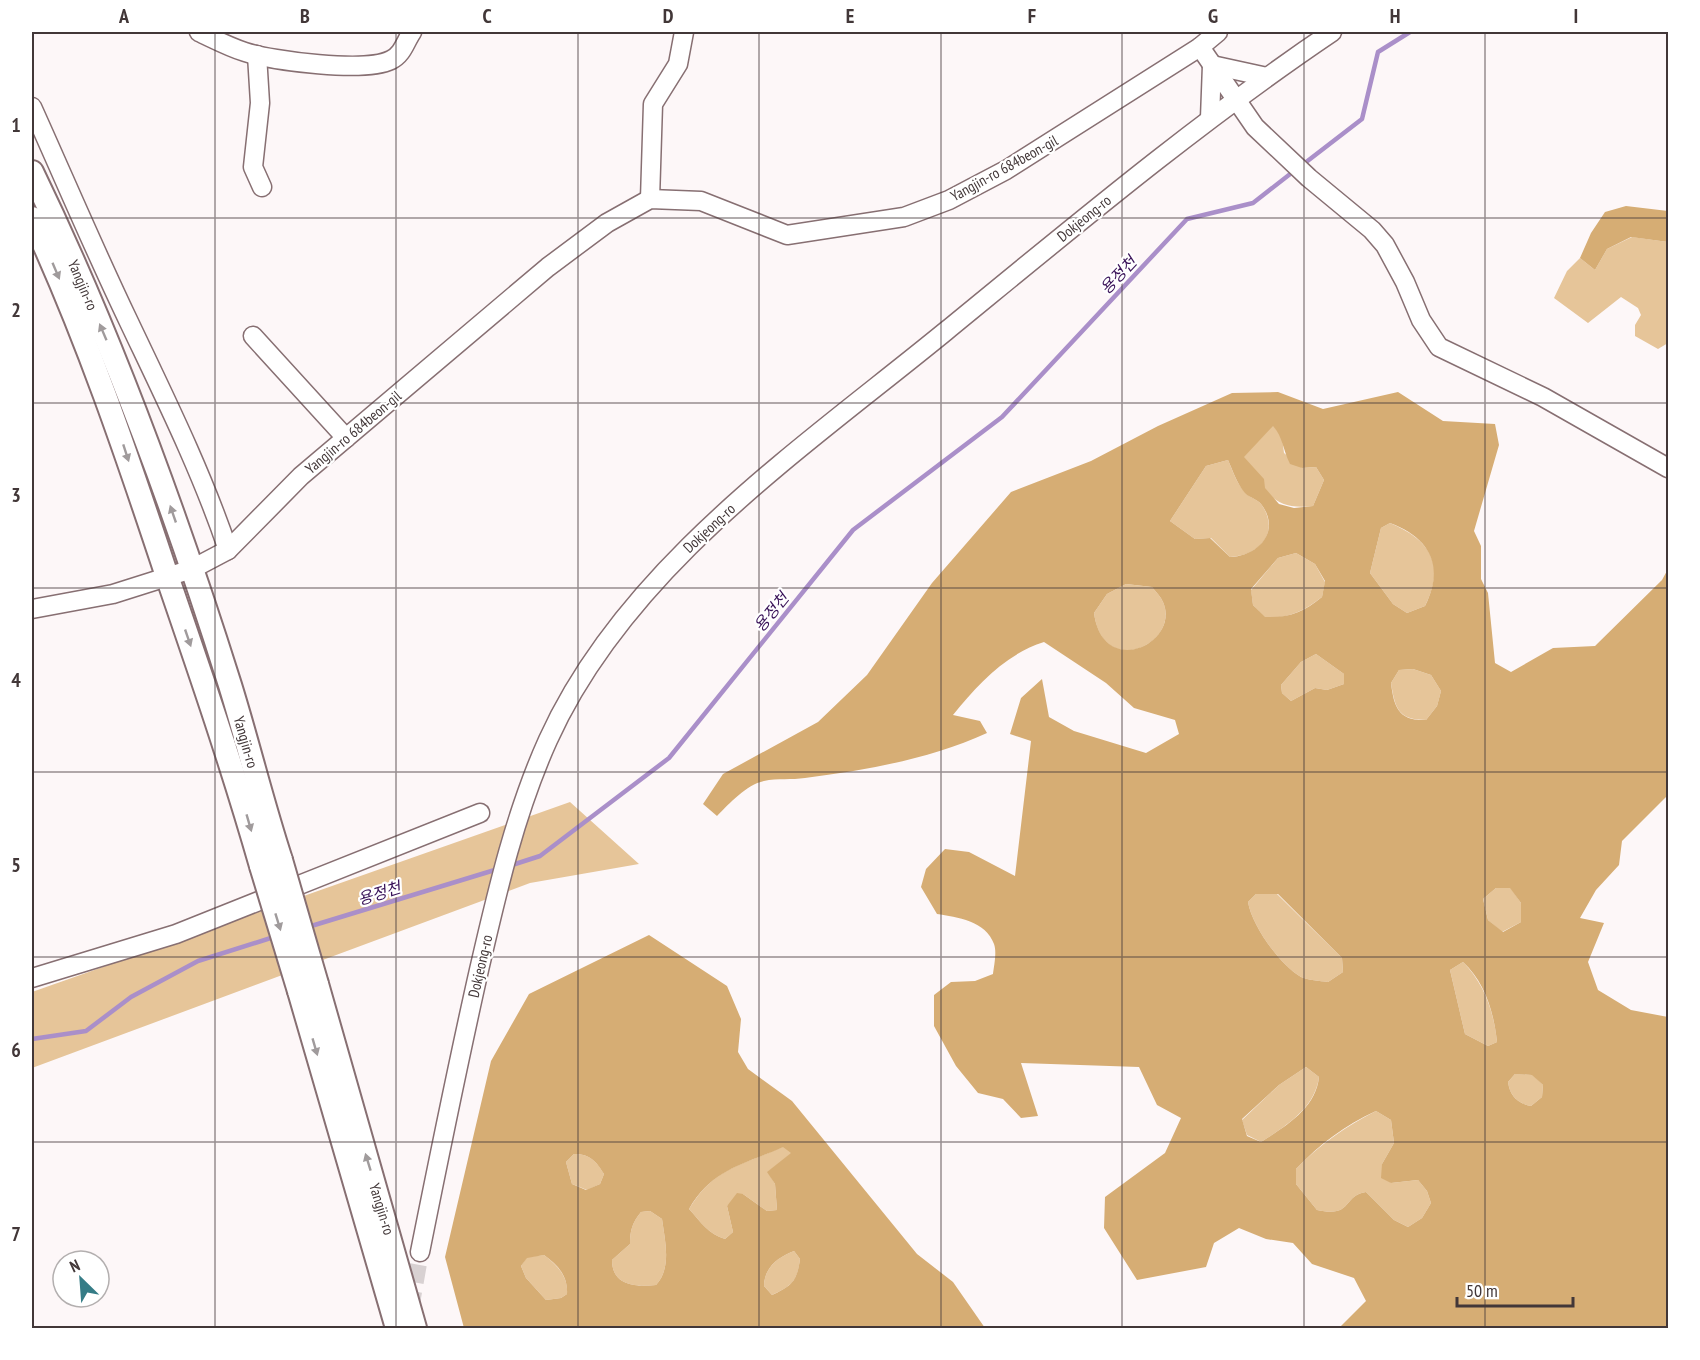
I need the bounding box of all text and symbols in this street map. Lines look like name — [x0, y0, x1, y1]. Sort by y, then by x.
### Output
text: A — [118, 3, 130, 29]
text: B — [300, 3, 310, 29]
text: C — [482, 3, 492, 29]
text: D — [663, 3, 674, 29]
text: E — [846, 3, 854, 29]
text: F — [1028, 3, 1036, 29]
text: G — [1208, 3, 1218, 29]
text: H — [1390, 3, 1400, 29]
text: I — [1574, 3, 1578, 29]
text: 1 — [11, 112, 21, 138]
street label: Yangjin-ro 684beon-gil — [947, 130, 1061, 205]
street label: Dokjeong-ro — [1053, 190, 1115, 246]
water label: 용정천 — [1096, 250, 1142, 298]
street label: Yangjin-ro — [64, 257, 102, 313]
one-way arrow — [51, 263, 61, 281]
text: 2 — [11, 297, 21, 323]
one-way arrow — [98, 323, 107, 341]
street label: Yangjin-ro 684beon-gil — [301, 386, 405, 478]
one-way arrow — [122, 444, 132, 462]
text: 3 — [11, 482, 21, 508]
street label: Dokjeong-ro — [679, 499, 739, 557]
one-way arrow — [168, 505, 178, 523]
water label: 용정천 — [749, 587, 794, 635]
one-way arrow — [184, 629, 194, 647]
text: 4 — [11, 667, 21, 693]
street label: Yangjin-ro — [230, 714, 262, 770]
one-way arrow — [245, 814, 254, 832]
text: 5 — [11, 852, 21, 878]
water label: 용정천 — [355, 876, 405, 909]
one-way arrow — [274, 913, 283, 931]
street label: Dokjeong-ro — [464, 933, 496, 999]
text: 6 — [11, 1037, 21, 1063]
one-way arrow — [311, 1038, 321, 1056]
one-way arrow — [363, 1153, 372, 1171]
street label: Yangjin-ro — [365, 1181, 399, 1237]
text: 7 — [11, 1221, 21, 1247]
north arrow — [51, 1249, 111, 1309]
text: N — [67, 1255, 83, 1276]
scale bar — [1457, 1270, 1572, 1308]
text: 50 m — [1466, 1279, 1498, 1302]

